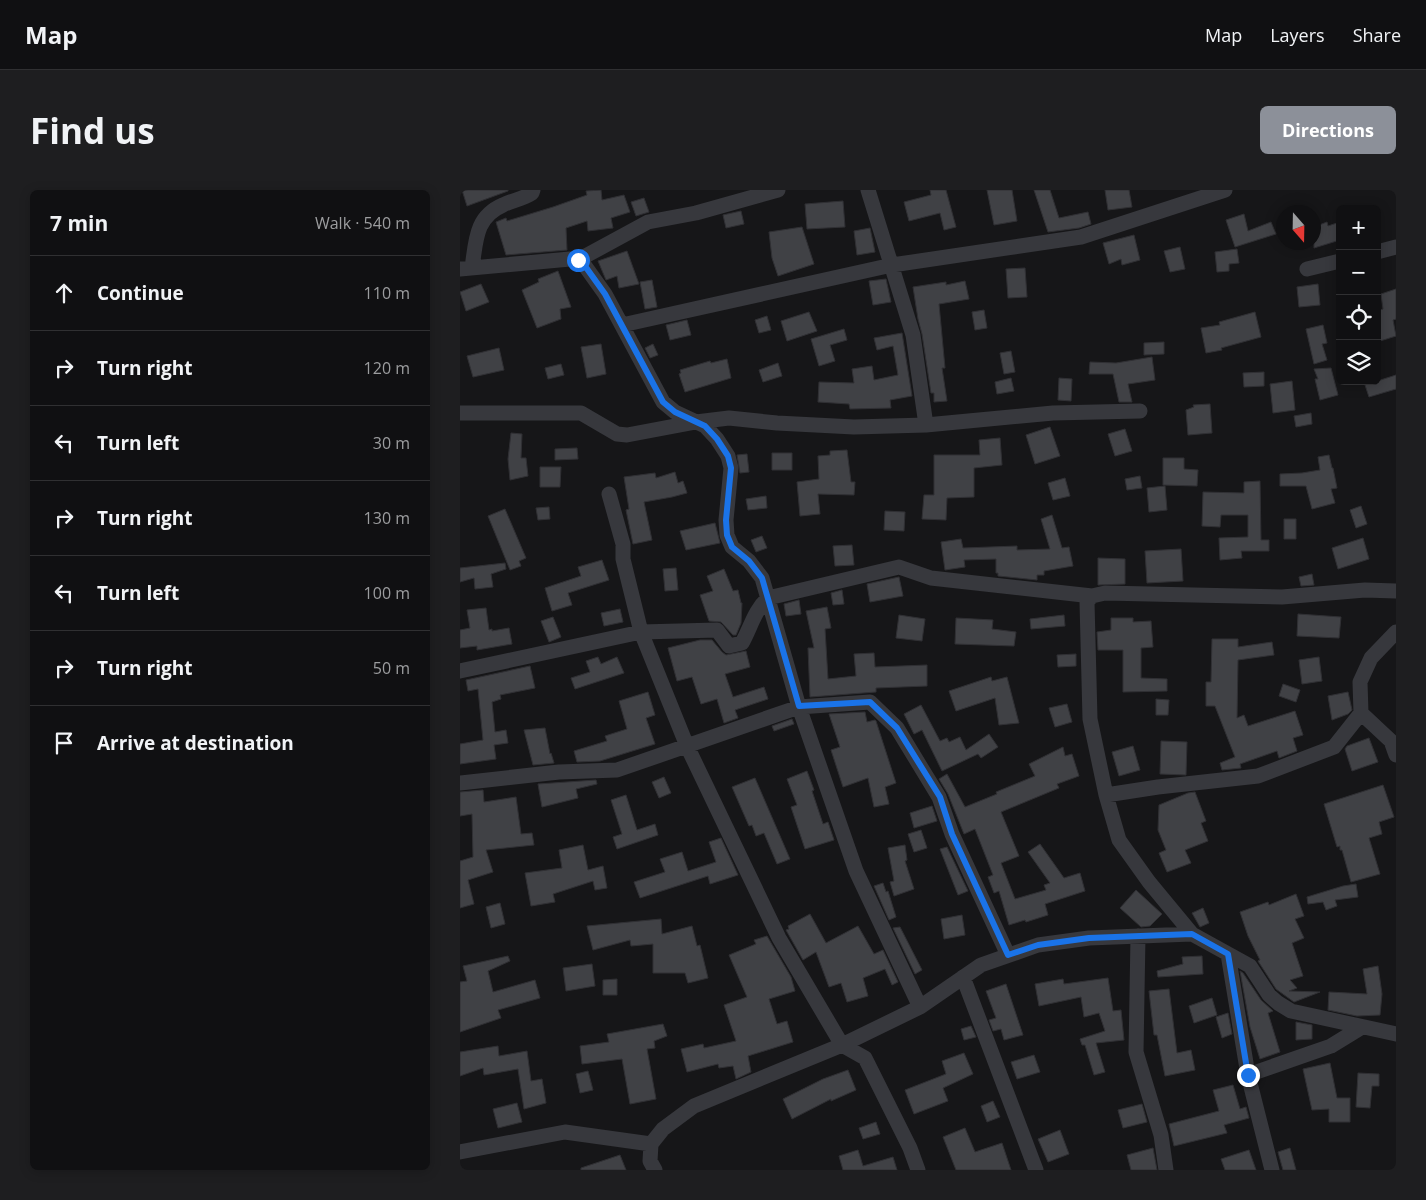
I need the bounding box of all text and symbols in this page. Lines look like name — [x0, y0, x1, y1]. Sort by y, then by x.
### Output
text: Map — [25, 18, 77, 51]
text: Map — [1205, 23, 1242, 47]
text: Layers — [1270, 23, 1325, 47]
text: Share — [1353, 23, 1401, 47]
button: Directions — [1260, 106, 1396, 154]
text: Find us — [30, 107, 155, 154]
north arrow — [1276, 205, 1321, 250]
map controls — [1336, 205, 1381, 385]
button: + — [1336, 205, 1381, 250]
text: 7 min — [50, 209, 108, 237]
text: Walk · 540 m — [315, 212, 410, 234]
route start — [567, 249, 590, 272]
button: − — [1336, 250, 1381, 295]
icon: ahead — [50, 279, 78, 307]
text: Continue — [97, 280, 184, 306]
text: 110 m — [364, 282, 410, 304]
button: locate — [1336, 295, 1381, 340]
button: layers — [1336, 340, 1381, 385]
icon: right — [50, 354, 78, 382]
text: Turn right — [97, 355, 192, 381]
text: 120 m — [364, 357, 410, 379]
icon: left — [50, 429, 78, 457]
text: Turn left — [97, 430, 179, 456]
text: 30 m — [373, 432, 410, 454]
icon: right — [50, 504, 78, 532]
text: Turn right — [97, 505, 192, 531]
text: 130 m — [364, 507, 410, 529]
icon: left — [50, 579, 78, 607]
text: Turn left — [97, 580, 179, 606]
text: 100 m — [364, 582, 410, 604]
icon: right — [50, 654, 78, 682]
text: Turn right — [97, 655, 192, 681]
text: 50 m — [373, 657, 410, 679]
icon: arrive — [50, 729, 78, 757]
text: Arrive at destination — [97, 730, 294, 756]
route end — [1237, 1064, 1260, 1087]

